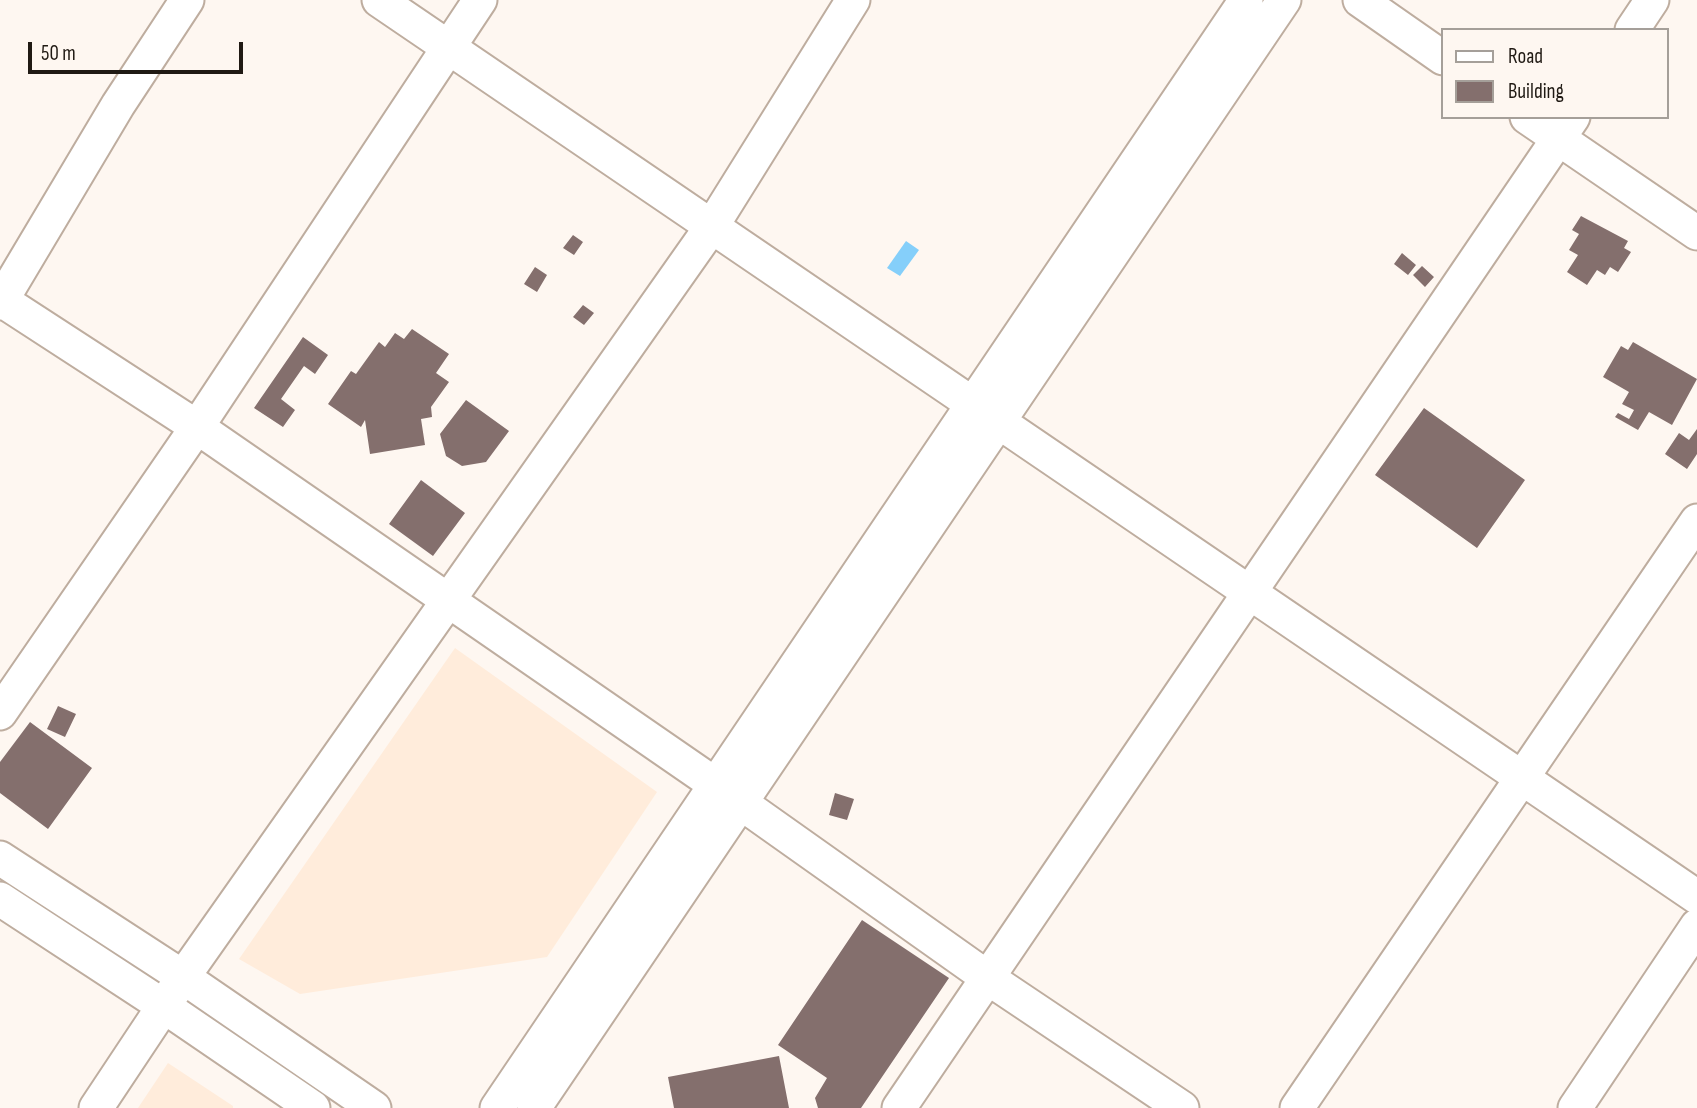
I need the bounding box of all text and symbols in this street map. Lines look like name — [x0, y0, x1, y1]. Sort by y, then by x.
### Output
scale bar — [32, 28, 247, 72]
legend — [1442, 28, 1669, 119]
text: 50 m — [41, 41, 76, 66]
text: Road — [1508, 44, 1543, 69]
text: Building — [1508, 79, 1564, 104]

